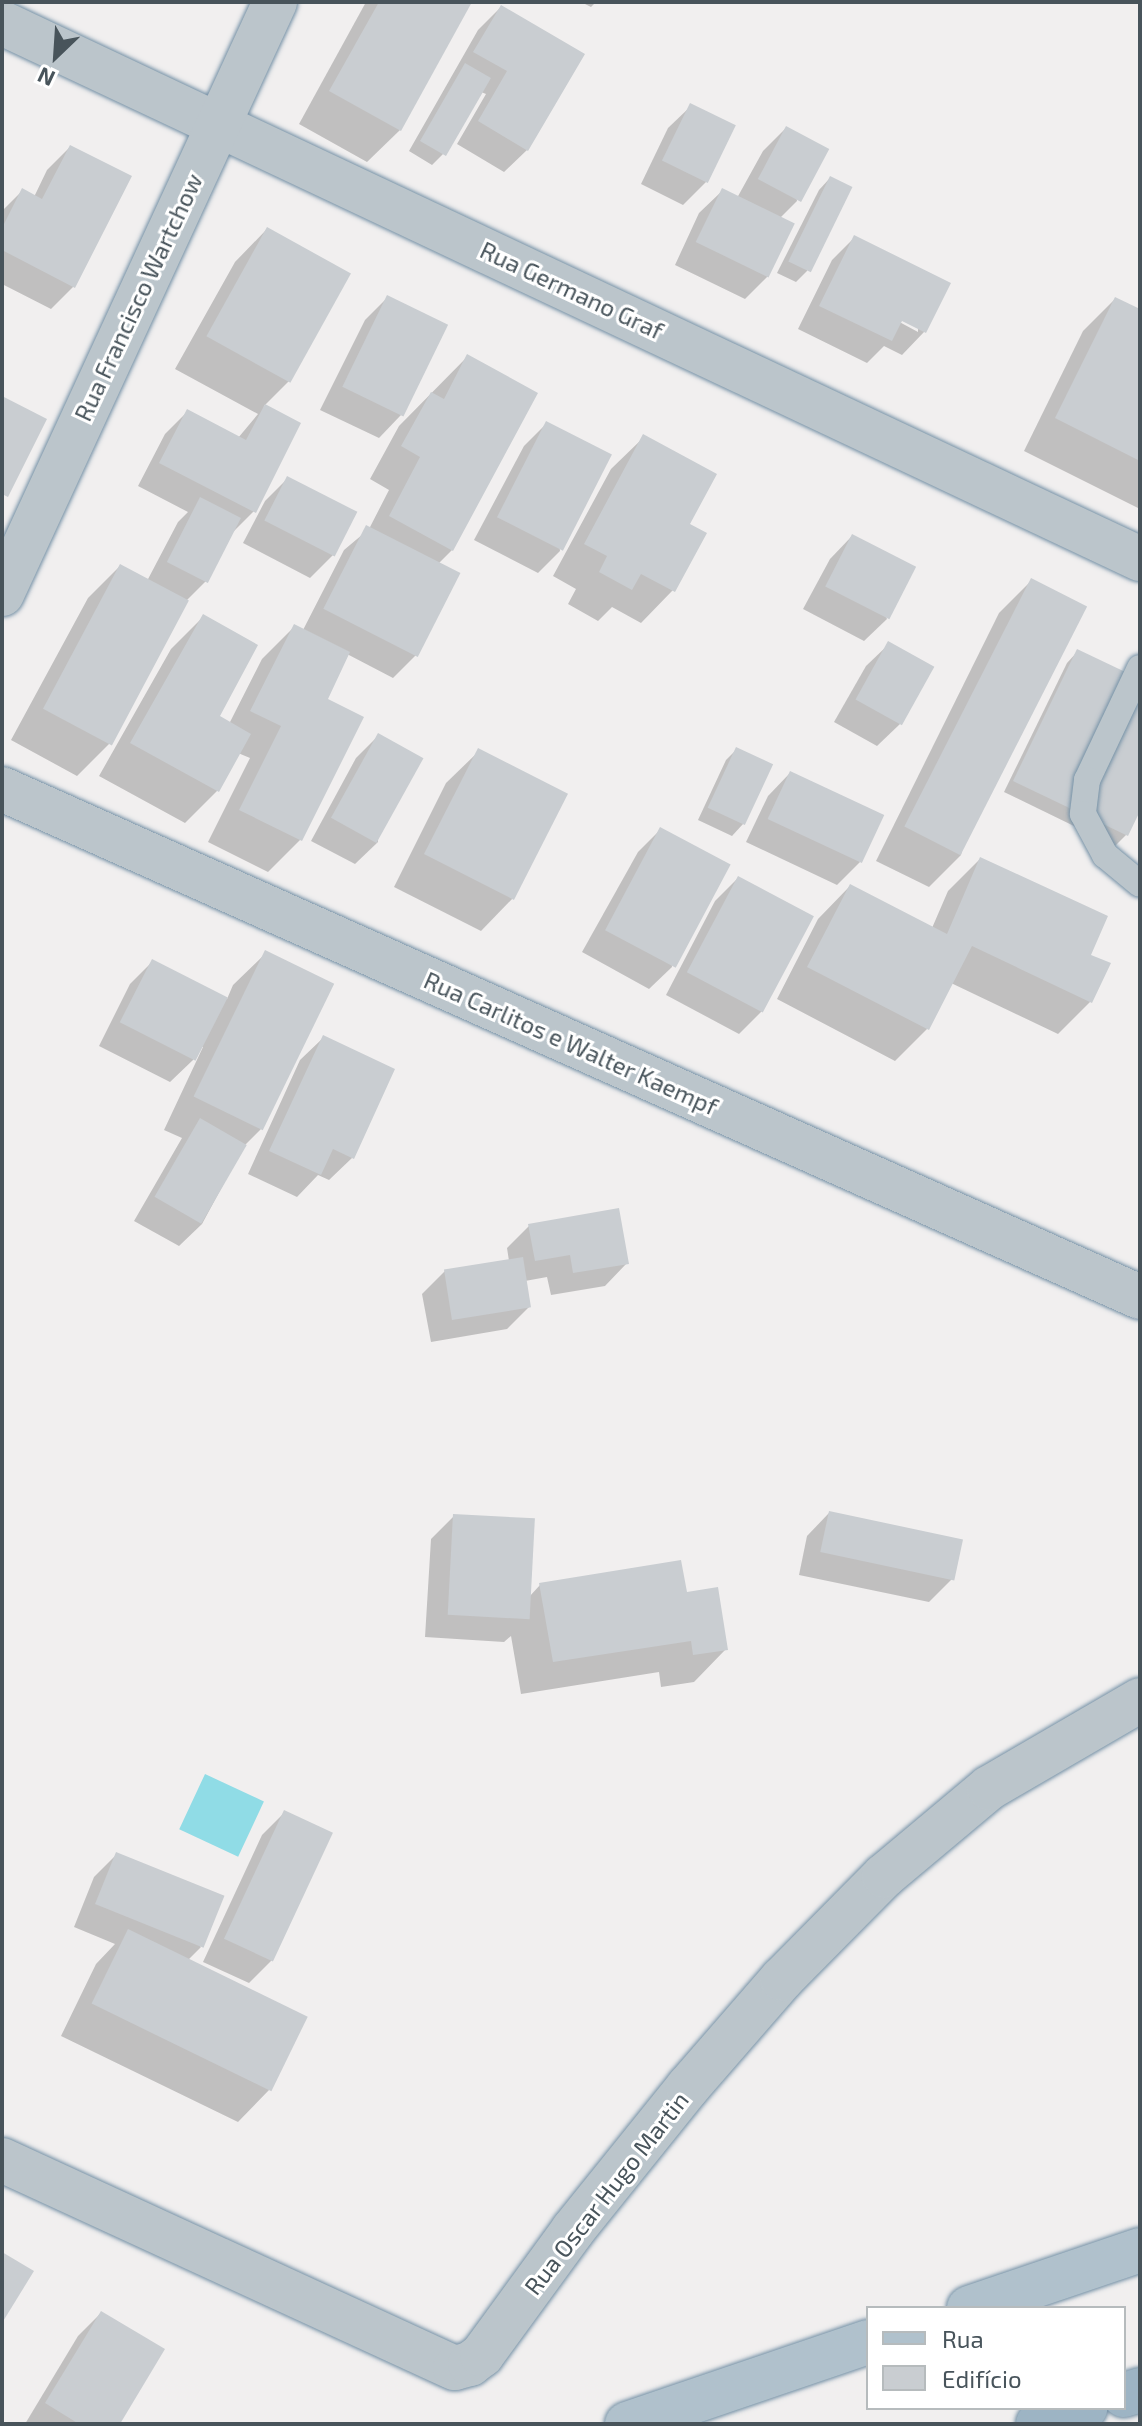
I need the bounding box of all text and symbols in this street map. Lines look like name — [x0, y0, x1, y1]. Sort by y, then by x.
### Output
north arrow — [16, 16, 96, 96]
text: N — [33, 63, 59, 93]
street label: Rua Francisco Wartchow — [68, 168, 208, 426]
street label: Rua Germano Graf — [476, 235, 668, 345]
street label: Rua Carlitos e Walter Kaempf — [419, 965, 723, 1121]
street label: Rua Oscar Hugo Martin — [518, 2086, 694, 2300]
legend — [866, 2306, 1126, 2410]
text: Rua — [942, 2324, 984, 2353]
text: Edifício — [942, 2364, 1022, 2393]

